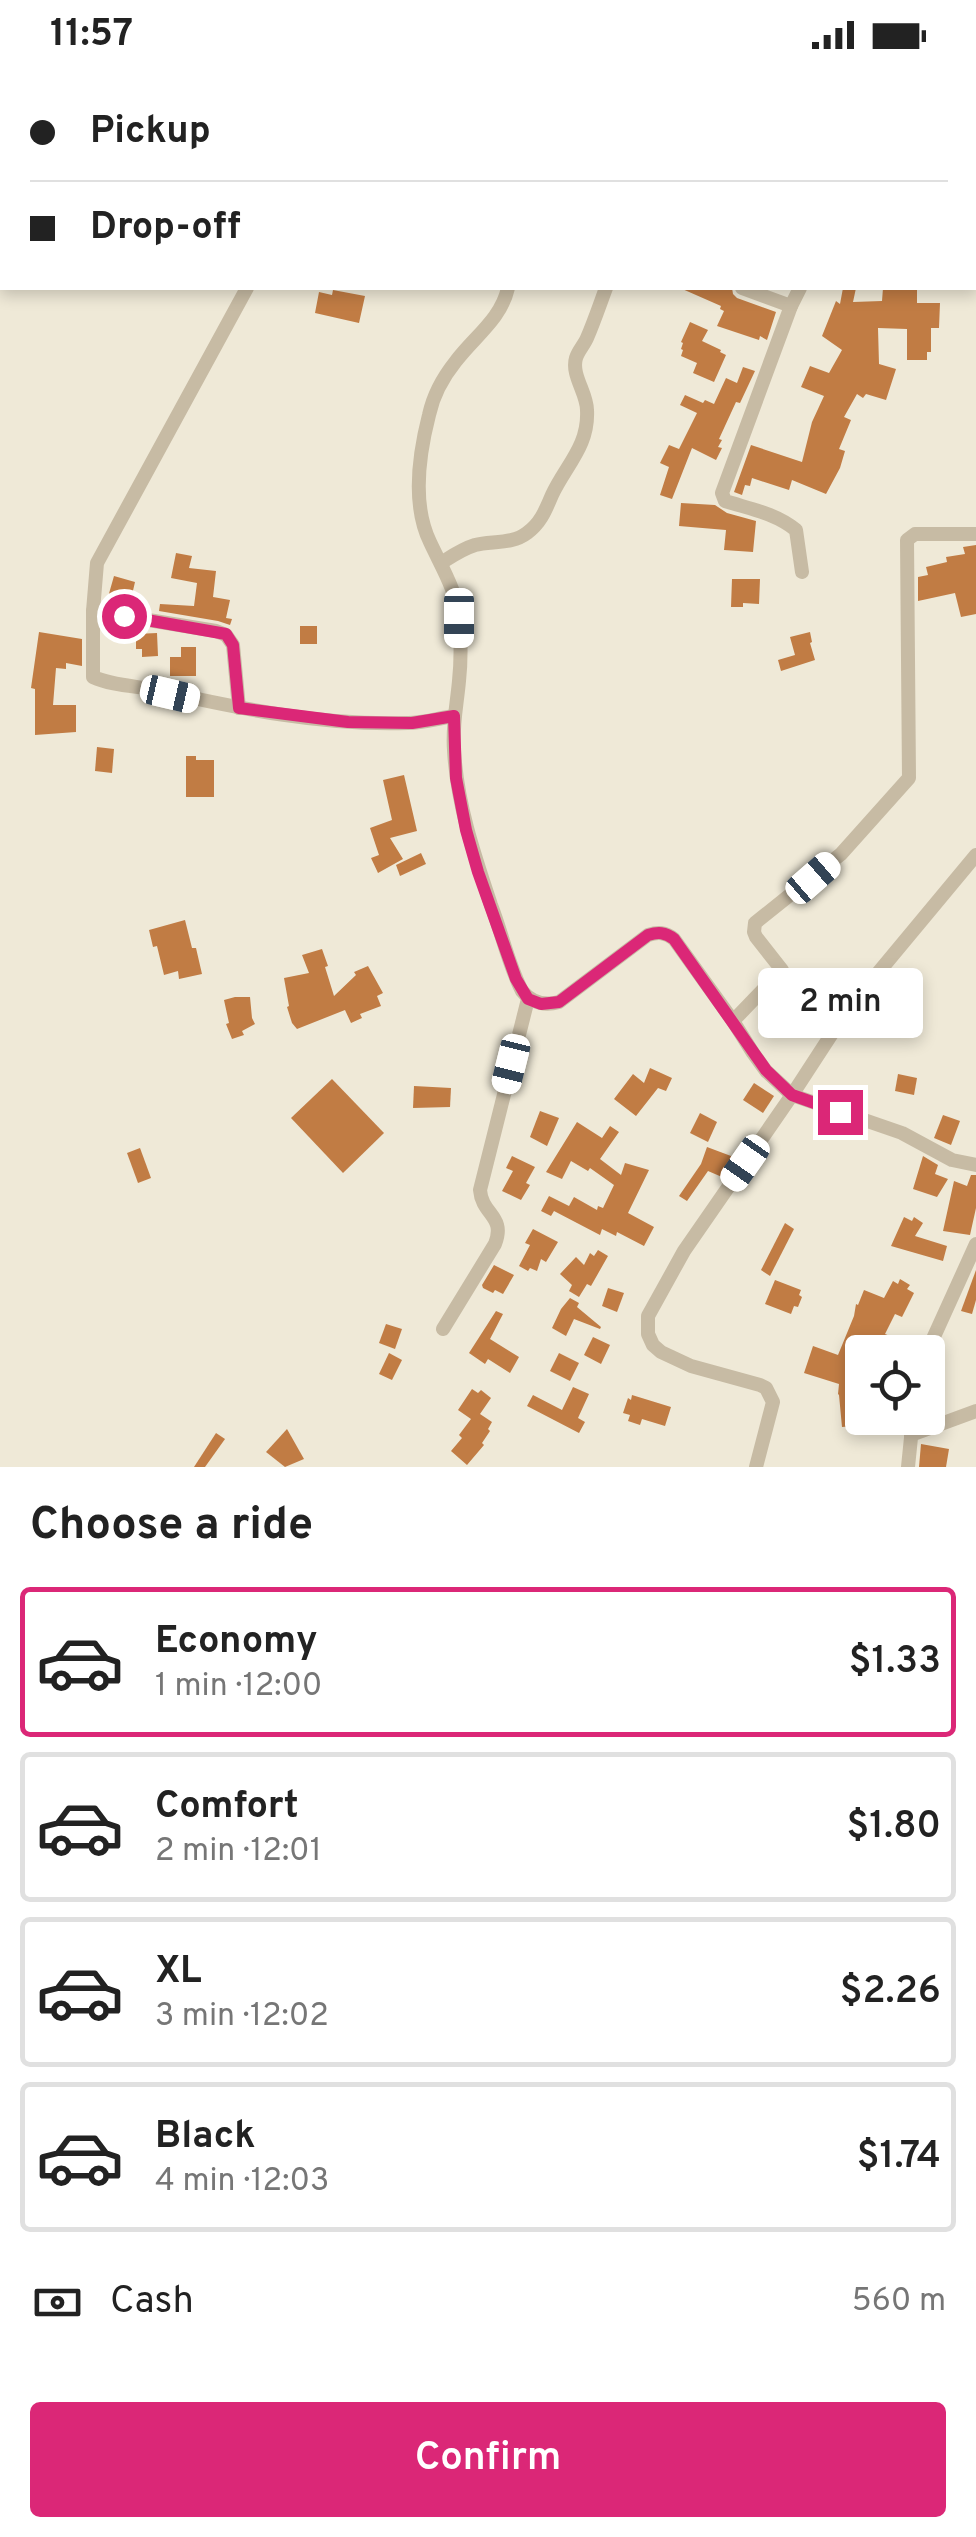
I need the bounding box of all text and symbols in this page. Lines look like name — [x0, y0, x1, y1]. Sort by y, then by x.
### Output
text: 11:57 — [50, 11, 133, 60]
text: Pickup — [90, 108, 211, 157]
text: Drop-off — [90, 204, 241, 253]
car — [444, 588, 474, 648]
route start — [102, 594, 147, 639]
car — [137, 673, 203, 715]
car — [781, 847, 845, 909]
callout: 2 min — [758, 967, 922, 1037]
text: 2 min — [799, 983, 882, 1023]
car — [489, 1031, 533, 1097]
route end — [818, 1090, 863, 1135]
car — [716, 1130, 774, 1196]
map controls — [845, 1335, 945, 1435]
button: locate — [845, 1335, 945, 1435]
text: Choose a ride — [30, 1498, 313, 1555]
icon: car — [35, 1617, 125, 1707]
text: Economy — [155, 1618, 317, 1667]
text: $1.33 — [849, 1638, 941, 1687]
text: 1 min · 12:00 — [155, 1667, 322, 1707]
icon: car — [35, 1782, 125, 1872]
text: Comfort — [155, 1783, 299, 1832]
text: $1.80 — [846, 1803, 941, 1852]
text: 2 min · 12:01 — [155, 1832, 322, 1872]
icon: car — [35, 1947, 125, 2037]
text: XL — [155, 1948, 202, 1997]
text: $2.26 — [840, 1968, 941, 2017]
text: 3 min · 12:02 — [155, 1997, 329, 2037]
icon: car — [35, 2112, 125, 2202]
text: Black — [155, 2113, 255, 2162]
text: $1.74 — [857, 2133, 941, 2182]
text: 4 min · 12:03 — [155, 2162, 329, 2202]
icon: cash — [30, 2275, 85, 2330]
text: Cash — [110, 2278, 194, 2327]
text: 560 m — [852, 2282, 946, 2322]
button: Confirm — [30, 2402, 946, 2517]

